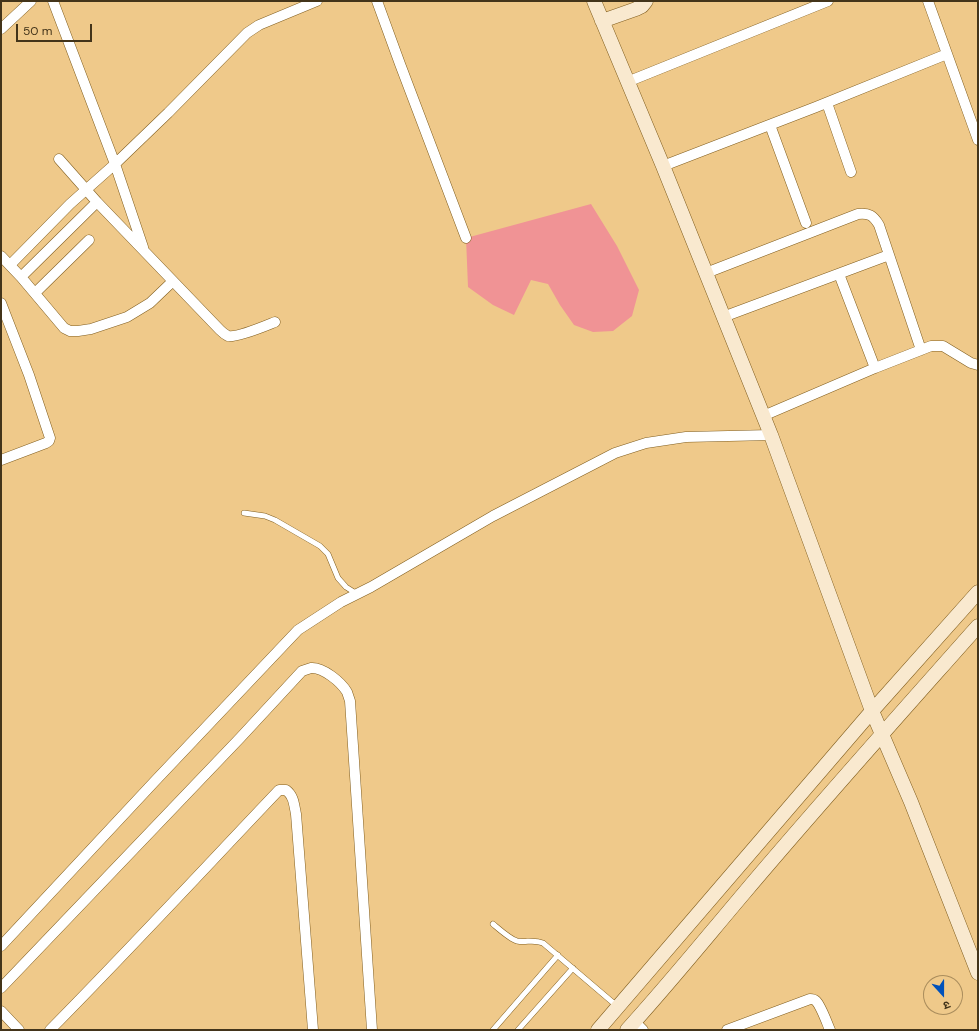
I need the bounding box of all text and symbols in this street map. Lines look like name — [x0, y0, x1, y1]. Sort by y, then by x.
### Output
scale bar — [18, 16, 94, 42]
text: 50 m — [23, 23, 52, 39]
north arrow — [923, 975, 963, 1015]
text: उ — [941, 998, 952, 1013]

